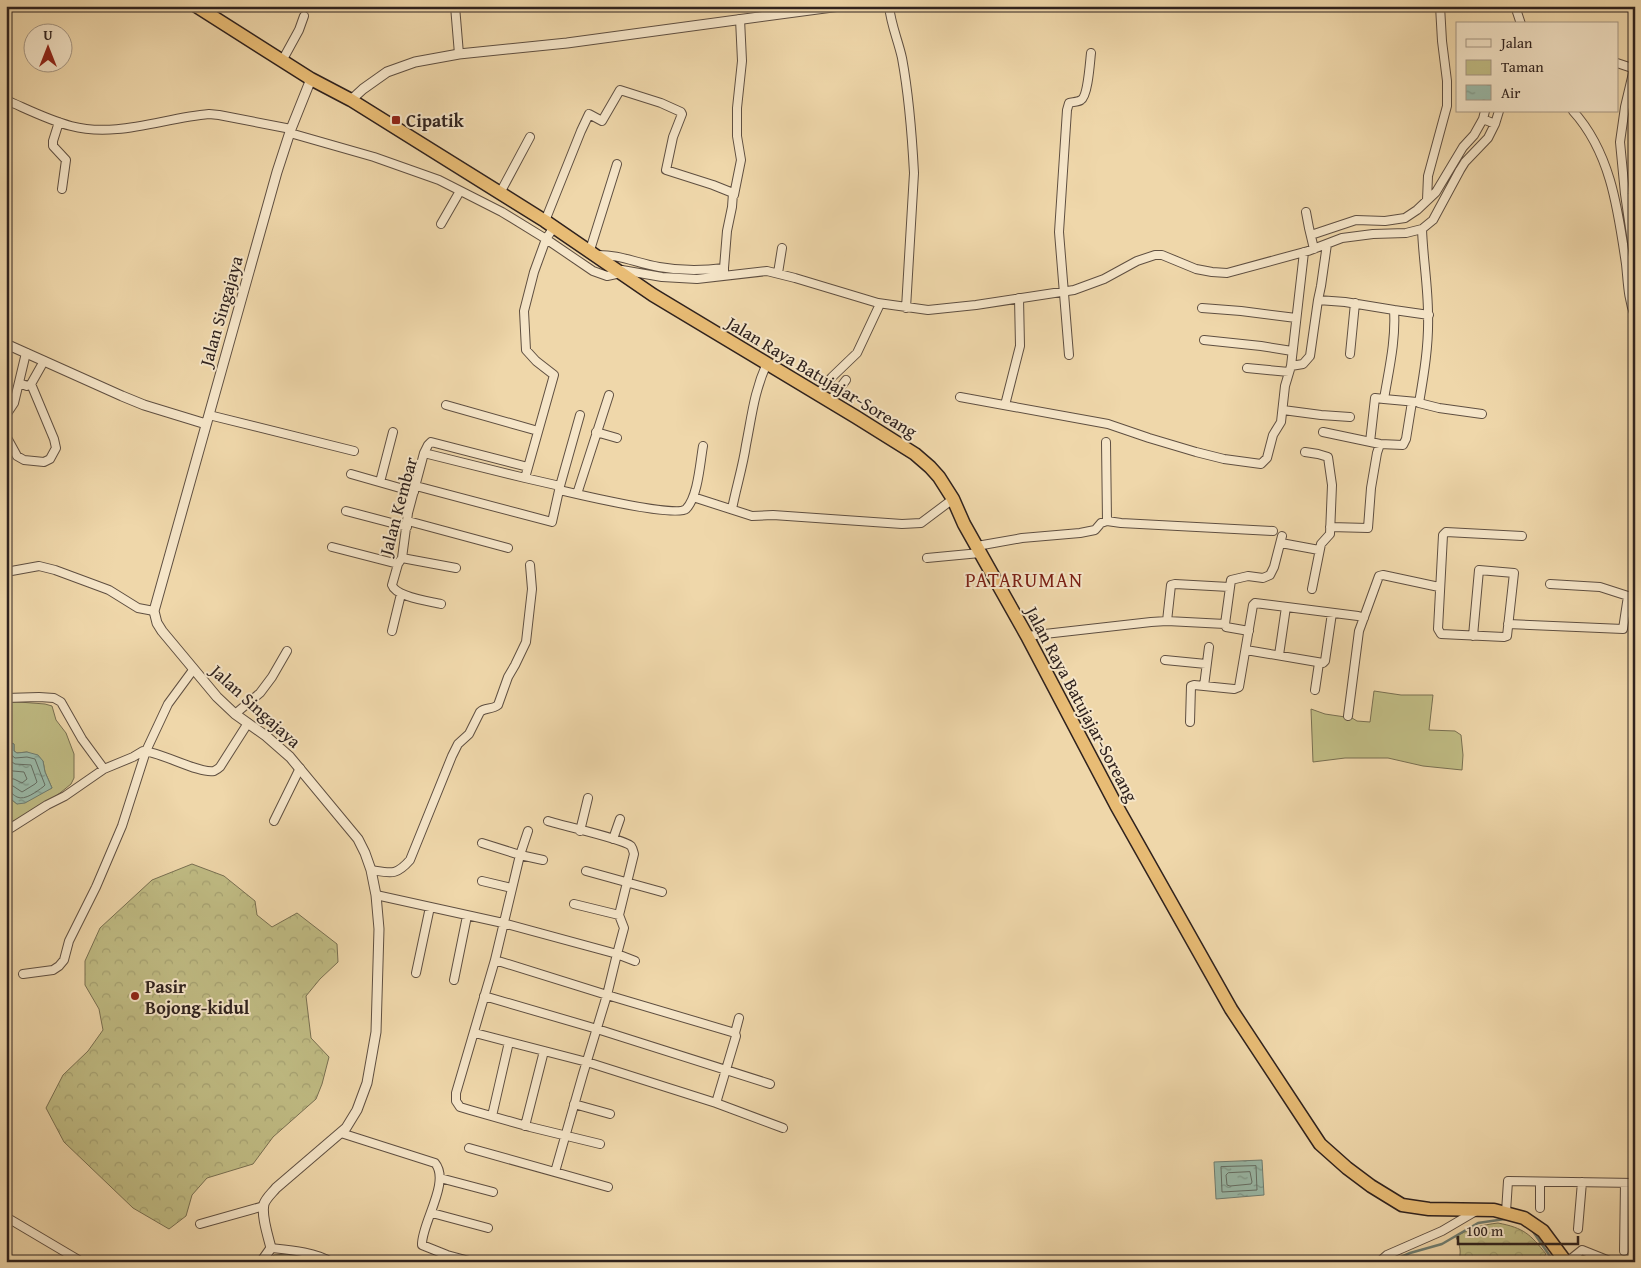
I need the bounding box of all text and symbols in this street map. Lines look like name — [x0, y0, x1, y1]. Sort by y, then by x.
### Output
north arrow — [22, 22, 72, 72]
legend — [1456, 22, 1618, 112]
text: U — [43, 25, 53, 45]
text: Jalan — [1499, 32, 1533, 53]
text: Taman — [1501, 56, 1544, 77]
text: Air — [1501, 82, 1521, 103]
place label: Cipatik — [406, 107, 465, 134]
marker: Cipatik — [390, 114, 402, 126]
street label: Jalan Singajaya — [192, 252, 250, 371]
street label: Jalan Raya Batujajar-Soreang — [720, 308, 922, 445]
street label: Jalan Kembar — [371, 453, 424, 560]
district label: PATARUMAN — [965, 565, 1083, 594]
street label: Jalan Raya Batujajar-Soreang — [1018, 600, 1145, 807]
street label: Jalan Singajaya — [203, 657, 308, 754]
place label: Pasir Bojong-kidul — [145, 973, 250, 1021]
marker: Pasir Bojong-kidul — [129, 990, 141, 1002]
scale bar — [1458, 1213, 1578, 1245]
text: 100 m — [1466, 1220, 1504, 1241]

